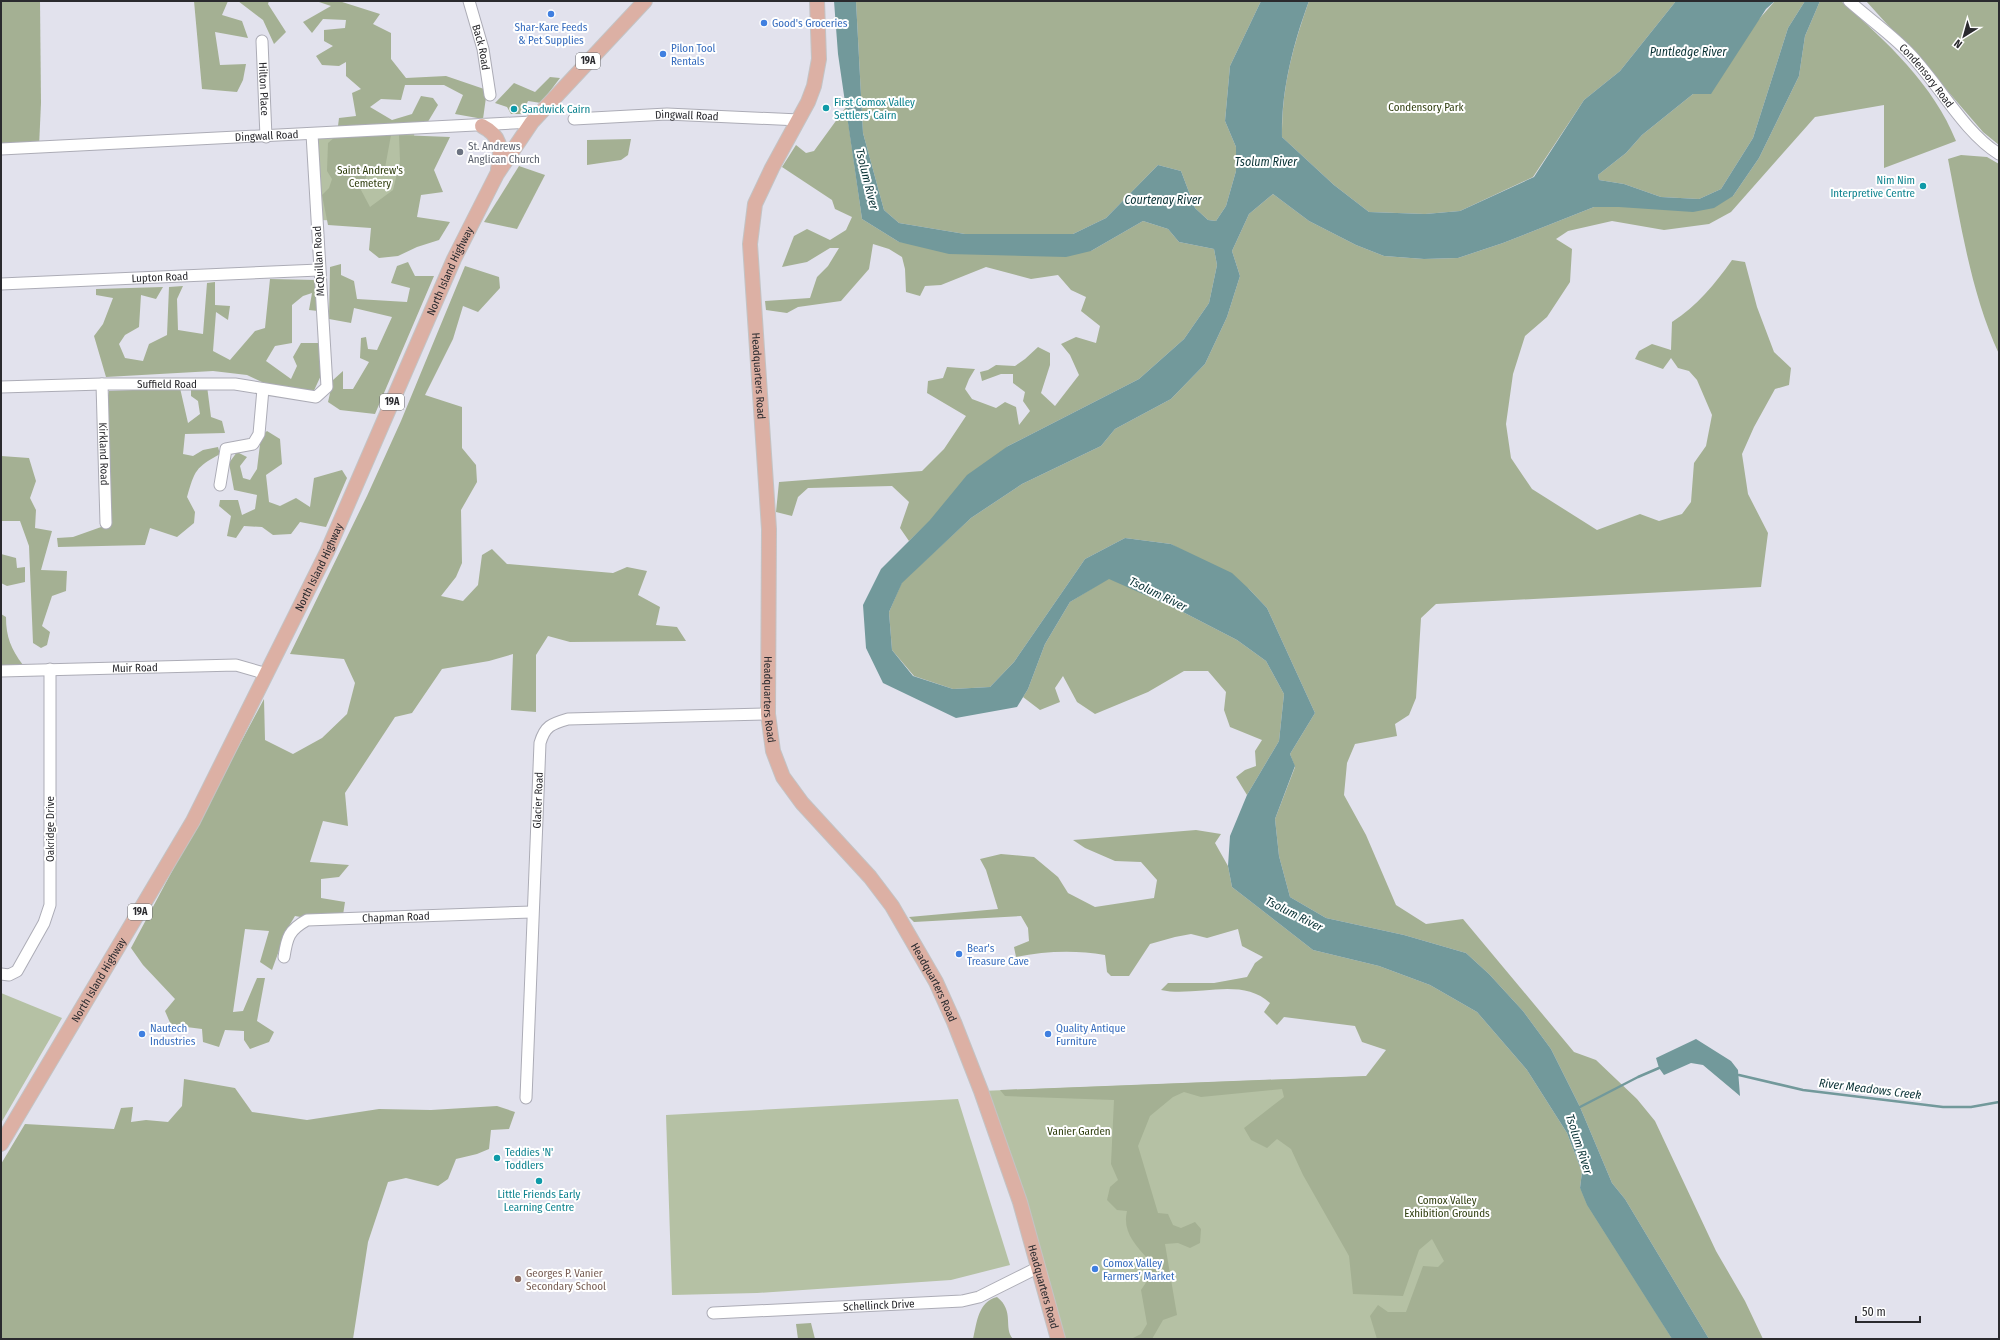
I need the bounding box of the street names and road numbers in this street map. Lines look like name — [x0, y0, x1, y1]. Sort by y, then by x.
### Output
street label: Back Road — [470, 23, 493, 71]
street label: Condensory Road — [1897, 41, 1957, 110]
road number: 19A — [576, 53, 600, 69]
street label: Hilton Place — [256, 62, 272, 116]
street label: Dingwall Road — [655, 107, 719, 123]
street label: Dingwall Road — [234, 127, 299, 144]
street label: North Island Highway — [424, 224, 476, 317]
street label: McQuillan Road — [311, 226, 327, 296]
street label: Lupton Road — [131, 269, 189, 285]
street label: Headquarters Road — [749, 332, 768, 420]
street label: Suffield Road — [137, 378, 197, 391]
road number: 19A — [380, 394, 404, 410]
street label: Kirkland Road — [97, 422, 111, 486]
street label: North Island Highway — [292, 521, 345, 613]
street label: Headquarters Road — [761, 656, 778, 744]
street label: Muir Road — [112, 660, 158, 675]
street label: Glacier Road — [530, 772, 545, 829]
street label: Oakridge Drive — [44, 796, 57, 862]
road number: 19A — [128, 904, 152, 920]
street label: Chapman Road — [362, 909, 430, 925]
street label: North Island Highway — [68, 935, 129, 1024]
street label: Headquarters Road — [908, 941, 959, 1024]
street label: Headquarters Road — [1026, 1243, 1061, 1330]
street label: Schellinck Drive — [843, 1297, 915, 1313]

